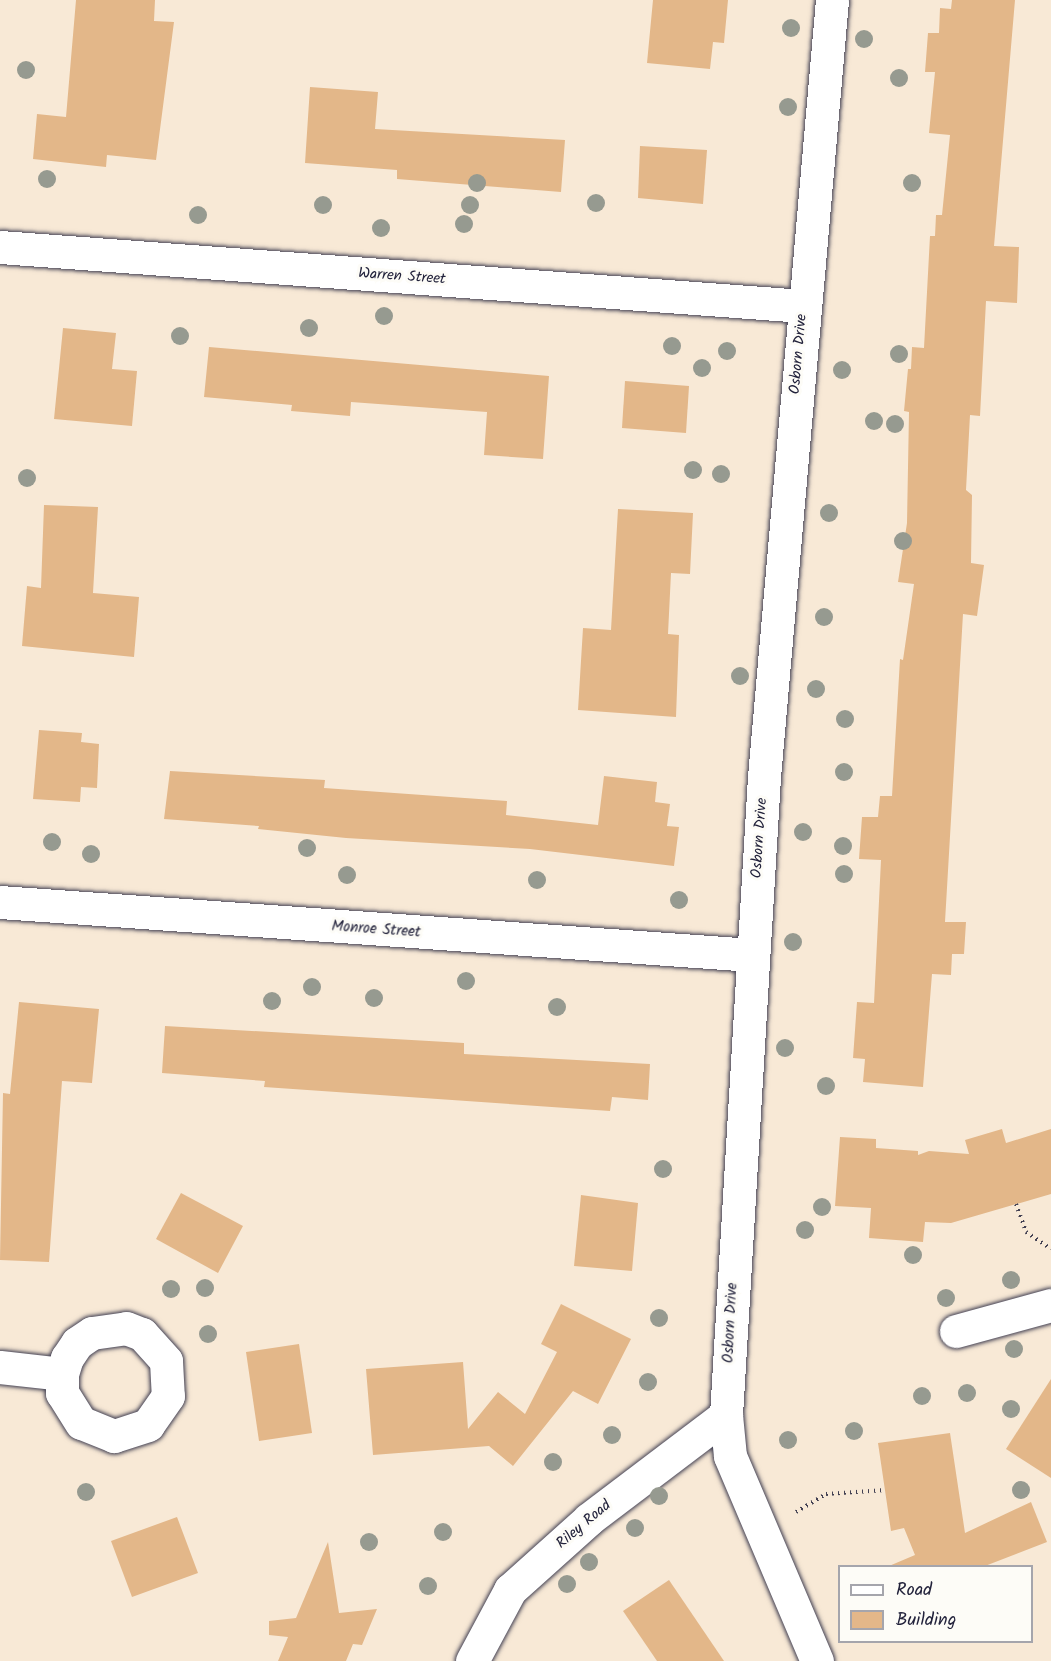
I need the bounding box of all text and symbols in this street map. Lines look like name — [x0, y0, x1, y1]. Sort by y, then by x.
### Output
street label: Warren Street — [358, 265, 446, 289]
street label: Osborn Drive — [787, 313, 811, 395]
street label: Osborn Drive — [748, 797, 772, 879]
street label: Monroe Street — [331, 918, 421, 942]
street label: Osborn Drive — [720, 1282, 742, 1364]
street label: Riley Road — [553, 1497, 615, 1553]
legend — [838, 1565, 1033, 1643]
text: Road — [896, 1576, 932, 1605]
text: Building — [896, 1606, 956, 1635]

